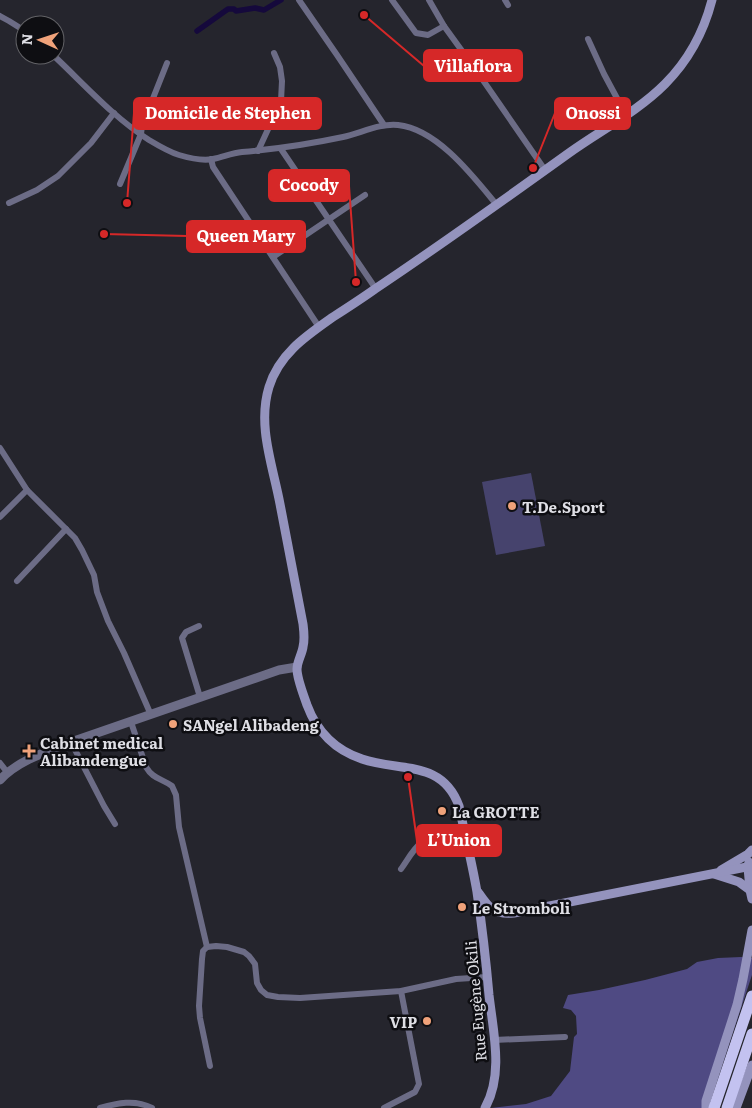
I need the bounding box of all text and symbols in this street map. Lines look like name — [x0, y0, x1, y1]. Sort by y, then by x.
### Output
north arrow — [15, 15, 65, 65]
text: N — [16, 33, 36, 46]
callout: Villaflora — [424, 50, 522, 81]
text: Villaflora — [434, 53, 513, 77]
callout: Domicile de Stephen — [134, 98, 321, 129]
callout: Onossi — [555, 98, 630, 129]
text: Domicile de Stephen — [145, 100, 311, 124]
text: Onossi — [565, 100, 621, 124]
callout: Cocody — [269, 170, 349, 201]
text: Cocody — [279, 172, 339, 196]
callout: Queen Mary — [187, 221, 305, 252]
text: Queen Mary — [197, 223, 296, 247]
place label: T.De.Sport — [522, 495, 605, 518]
marker: T.De.Sport — [506, 500, 518, 512]
place label: SANgel Alibadeng — [183, 713, 320, 736]
marker: SANgel Alibadeng — [167, 718, 179, 730]
place label: Cabinet medical Alibandengue — [40, 731, 164, 771]
marker: Cabinet medical Alibandengue — [22, 744, 36, 758]
place label: La GROTTE — [452, 800, 539, 823]
marker: La GROTTE — [436, 805, 448, 817]
callout: L’Union — [417, 825, 501, 856]
text: L’Union — [427, 827, 491, 851]
place label: Le Stromboli — [472, 896, 571, 919]
marker: Le Stromboli — [456, 901, 468, 913]
street label: Rue Eugène Okili — [458, 940, 492, 1062]
place label: VIP — [390, 1010, 417, 1033]
marker: VIP — [421, 1015, 433, 1027]

